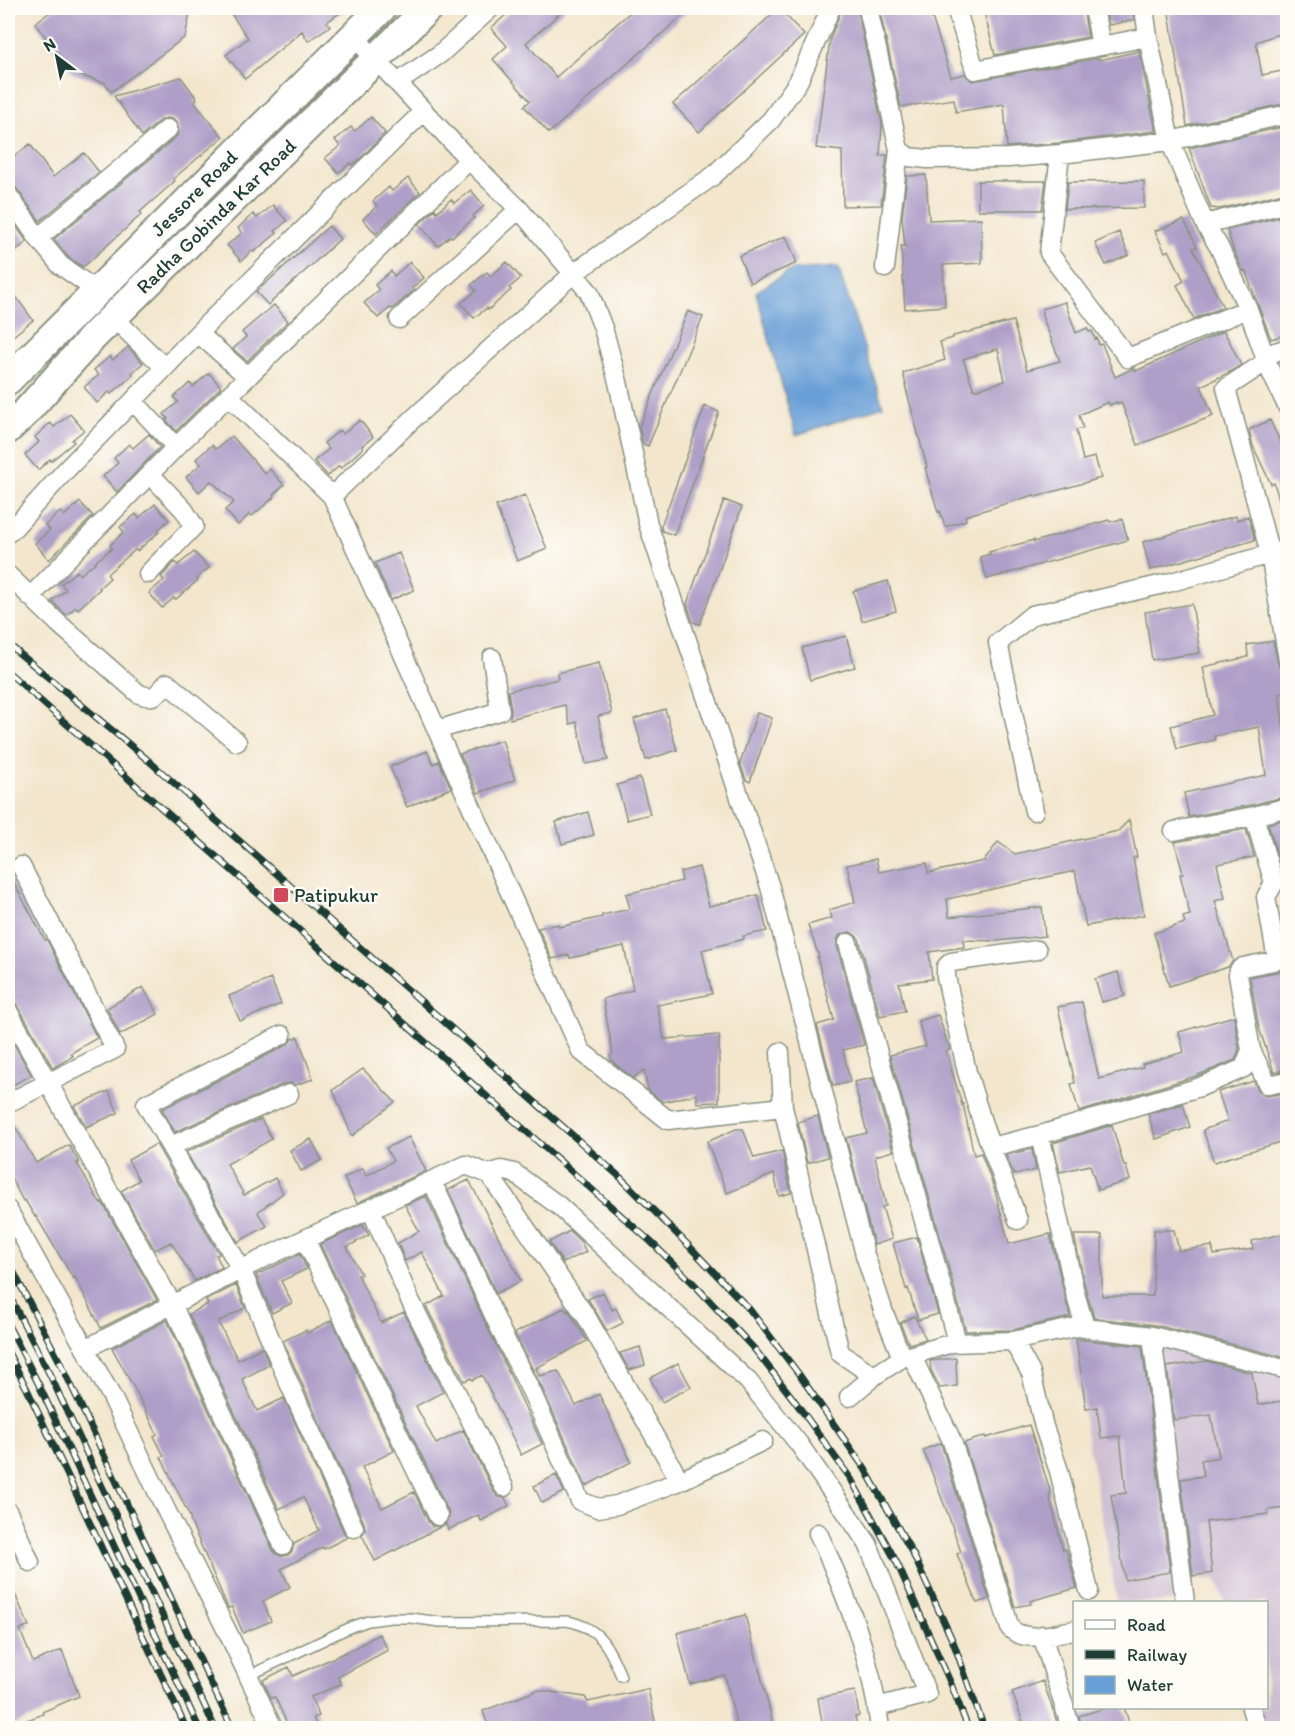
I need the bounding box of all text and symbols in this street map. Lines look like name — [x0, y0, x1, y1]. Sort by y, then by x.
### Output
north arrow — [27, 27, 87, 87]
text: N — [40, 34, 59, 56]
street label: Radha Gobinda Kar Road — [131, 133, 301, 299]
street label: Jessore Road — [146, 145, 242, 241]
place label: Patipukur — [294, 883, 378, 907]
marker: Patipukur — [272, 886, 290, 904]
legend — [1073, 1601, 1268, 1709]
text: Road — [1127, 1614, 1166, 1636]
text: Railway — [1127, 1644, 1188, 1666]
text: Water — [1127, 1674, 1173, 1696]

